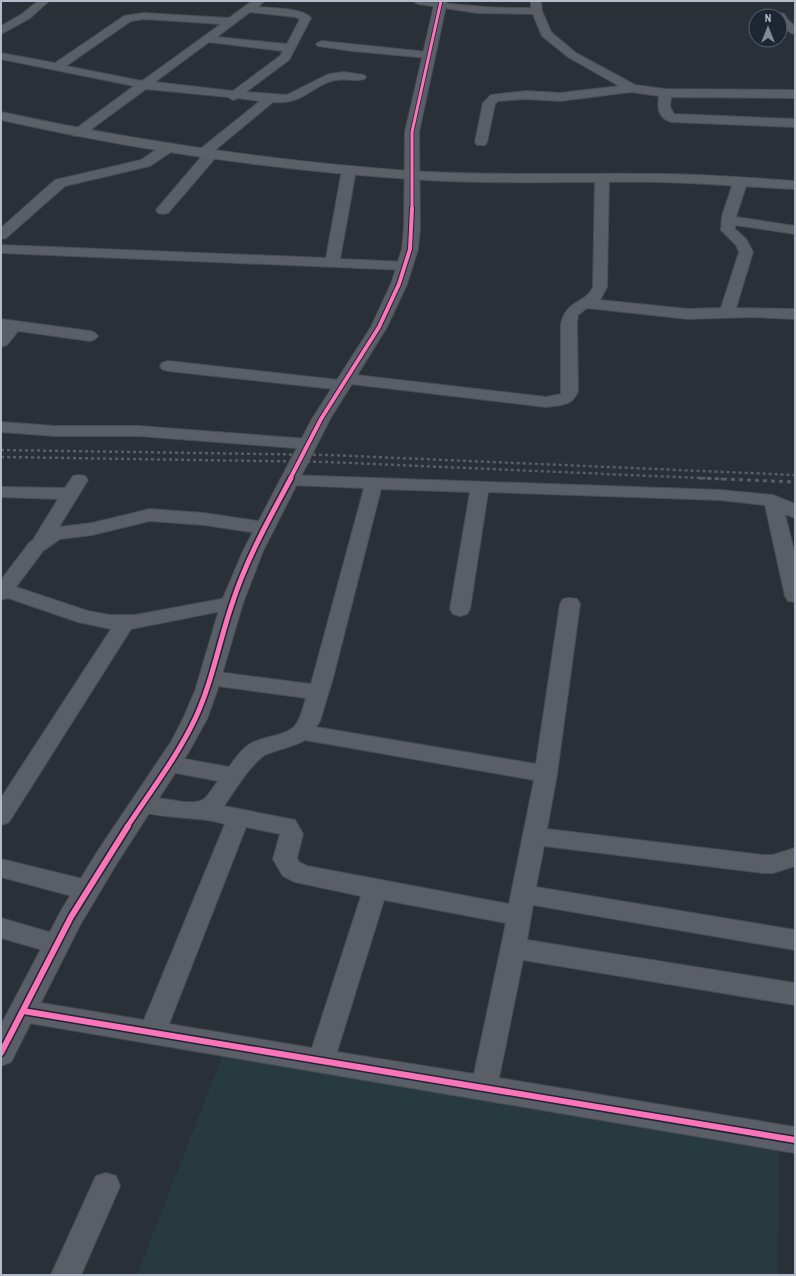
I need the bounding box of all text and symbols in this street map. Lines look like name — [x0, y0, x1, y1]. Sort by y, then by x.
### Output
north arrow — [748, 8, 788, 48]
text: N — [765, 11, 771, 25]

